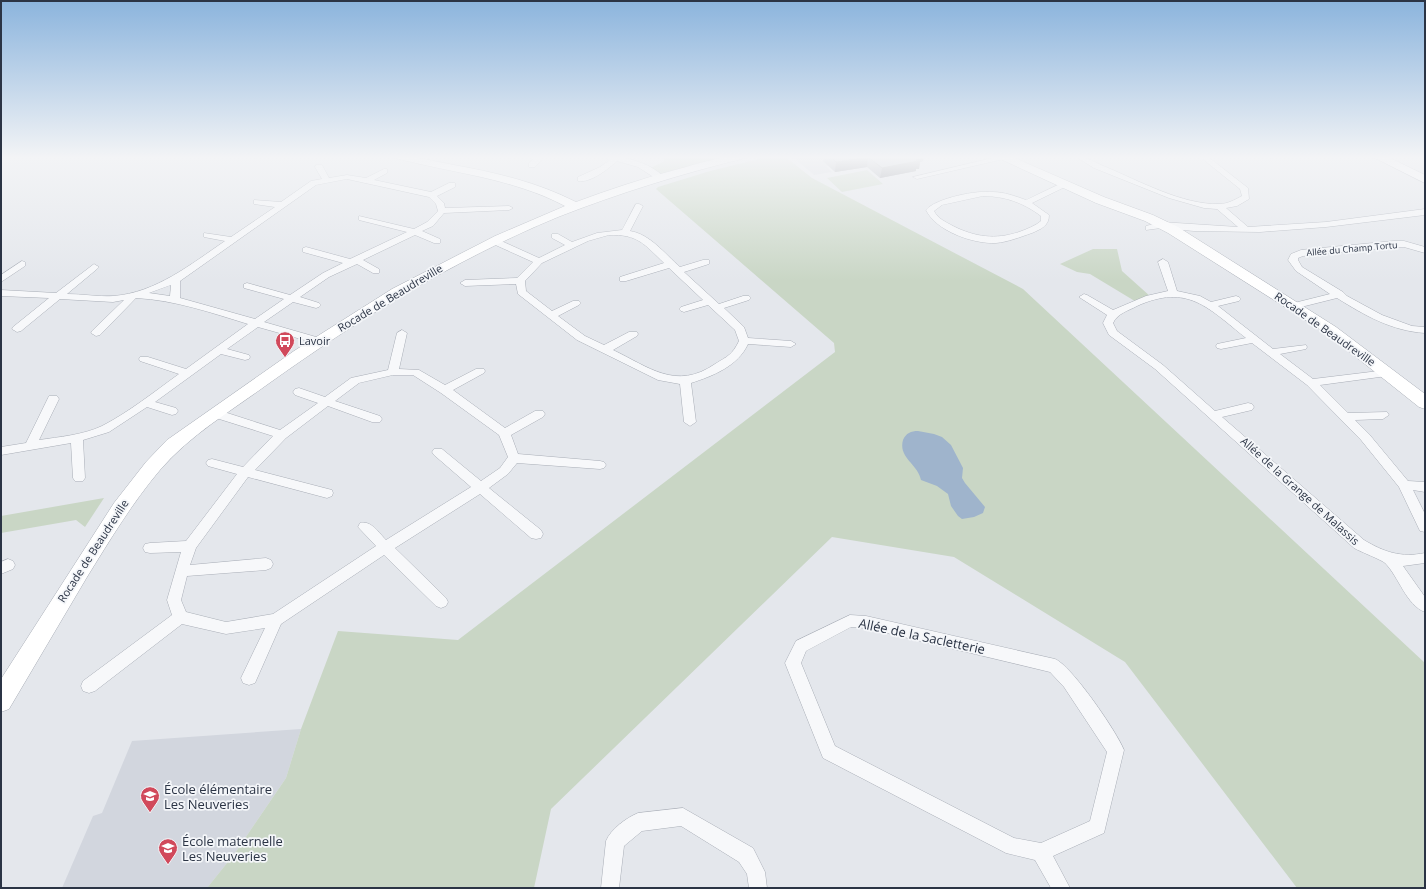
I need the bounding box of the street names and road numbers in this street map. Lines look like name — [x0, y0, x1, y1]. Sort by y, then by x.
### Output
street label: Allée du Champ Tortu — [1306, 238, 1398, 259]
street label: Rocade de Beaudreville — [335, 260, 445, 335]
street label: Rocade de Beaudreville — [1272, 288, 1379, 369]
street label: Allée de la Grange de Malassis — [1238, 433, 1363, 548]
street label: Rocade de Beaudreville — [54, 496, 132, 605]
street label: Allée de la Sacletterie — [857, 614, 987, 658]

